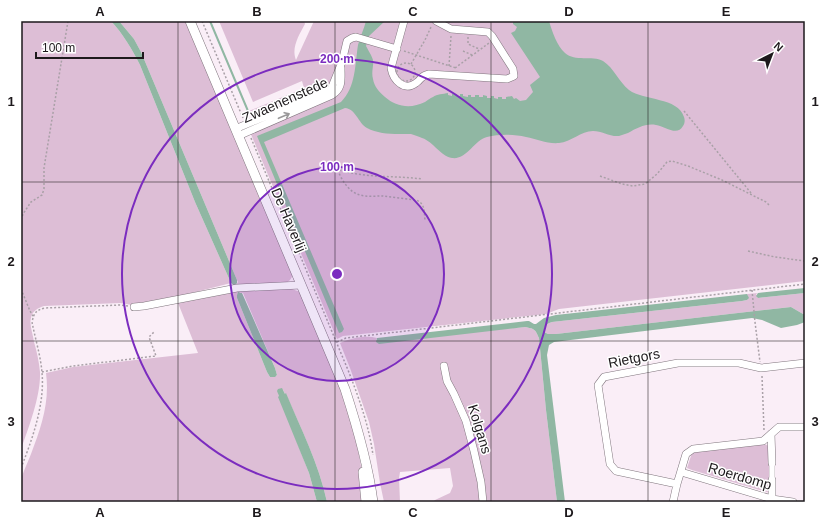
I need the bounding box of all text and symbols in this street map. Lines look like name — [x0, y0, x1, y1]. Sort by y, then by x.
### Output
text: A — [95, 4, 105, 19]
text: B — [252, 4, 262, 19]
text: C — [408, 4, 418, 19]
text: D — [564, 4, 574, 19]
text: E — [722, 4, 731, 19]
scale bar — [36, 34, 143, 60]
north arrow — [752, 34, 792, 74]
text: N — [772, 39, 786, 54]
text: 100 m — [42, 41, 75, 55]
text: 200 m — [320, 52, 354, 66]
street label: Zwaenenstede — [240, 74, 330, 126]
text: 1 — [7, 94, 15, 109]
text: 1 — [811, 94, 819, 109]
one-way arrow — [277, 112, 289, 119]
text: 100 m — [320, 160, 354, 174]
street label: De Haverlij — [268, 185, 310, 255]
text: 2 — [7, 254, 15, 269]
text: 2 — [811, 254, 819, 269]
centre of rings — [330, 267, 344, 281]
street label: Rietgors — [607, 345, 661, 371]
street label: Kolgans — [465, 402, 495, 456]
text: 3 — [7, 414, 15, 429]
text: 3 — [811, 414, 819, 429]
street label: Roerdomp — [706, 459, 774, 493]
text: A — [95, 505, 105, 520]
text: B — [252, 505, 262, 520]
text: C — [408, 505, 418, 520]
text: D — [564, 505, 574, 520]
text: E — [722, 505, 731, 520]

